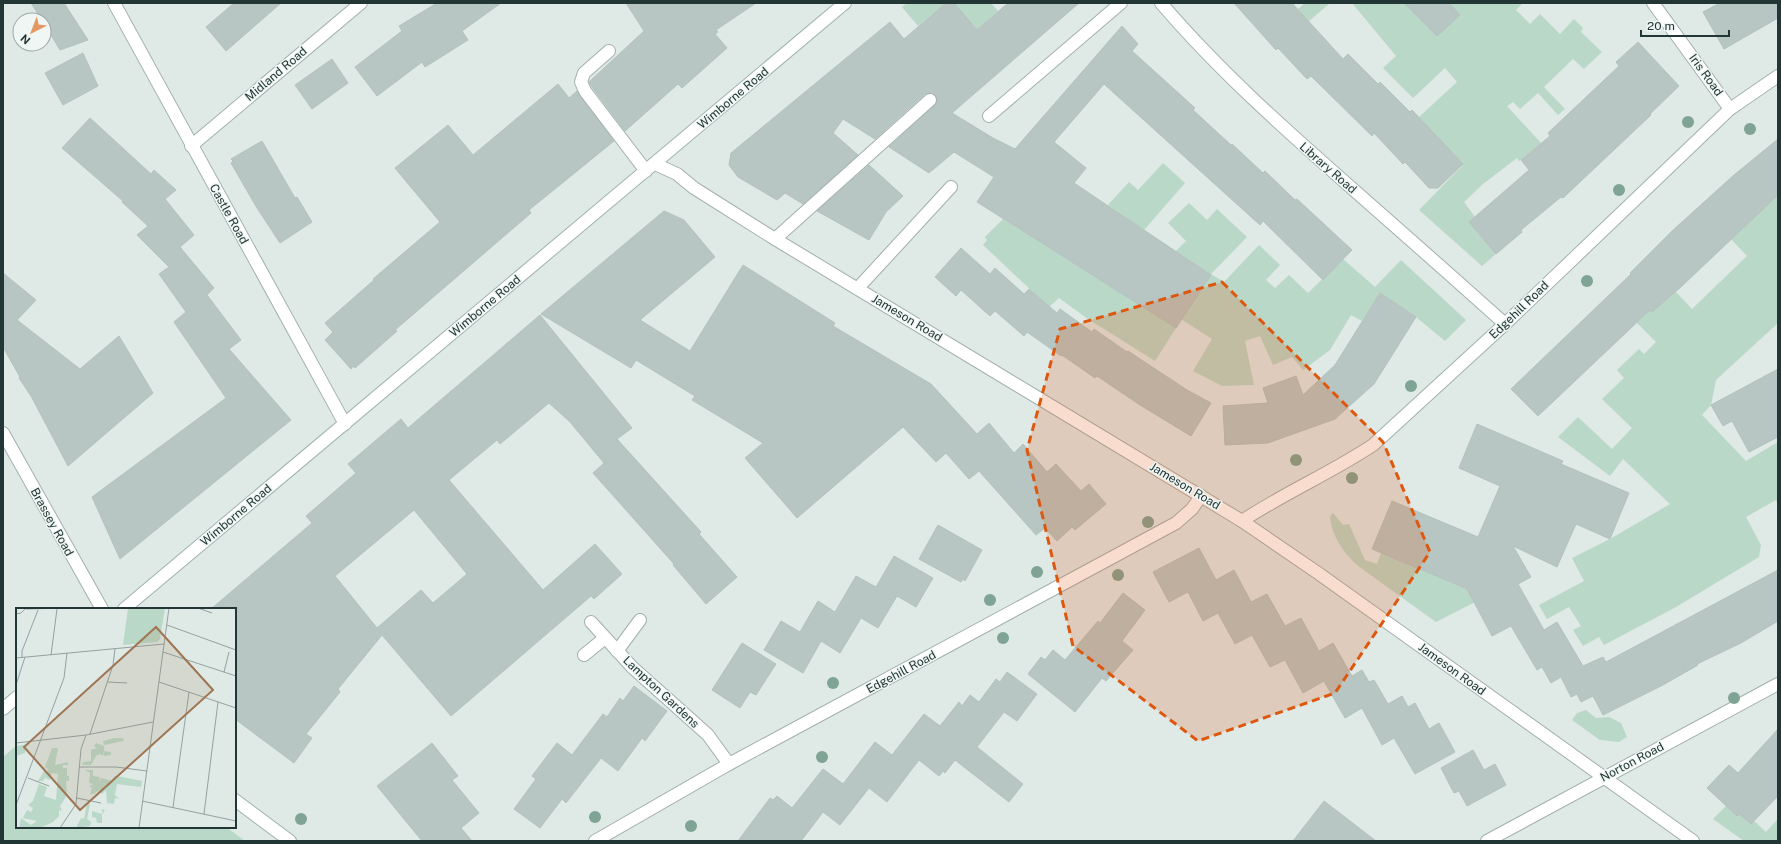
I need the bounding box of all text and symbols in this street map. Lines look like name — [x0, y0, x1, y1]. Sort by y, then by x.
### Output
north arrow — [12, 12, 52, 52]
scale bar — [1641, 12, 1729, 38]
text: 20 m — [1647, 19, 1675, 33]
text: N — [18, 32, 33, 47]
street label: Midland Road — [242, 44, 310, 104]
street label: Iris Road — [1686, 51, 1726, 99]
street label: Wimborne Road — [695, 64, 771, 132]
street label: Library Road — [1297, 139, 1359, 197]
street label: Castle Road — [207, 181, 251, 247]
street label: Wimborne Road — [447, 272, 523, 340]
street label: Edgehill Road — [1486, 278, 1552, 342]
street label: Jameson Road — [869, 292, 945, 344]
street label: Jameson Road — [1147, 460, 1223, 512]
street label: Wimborne Road — [198, 481, 274, 549]
street label: Brassey Road — [28, 486, 76, 558]
inset map — [16, 608, 236, 828]
street label: Jameson Road — [1416, 640, 1488, 698]
street label: Edgehill Road — [864, 648, 938, 696]
street label: Lampton Gardens — [620, 653, 702, 731]
street label: Norton Road — [1598, 739, 1666, 785]

